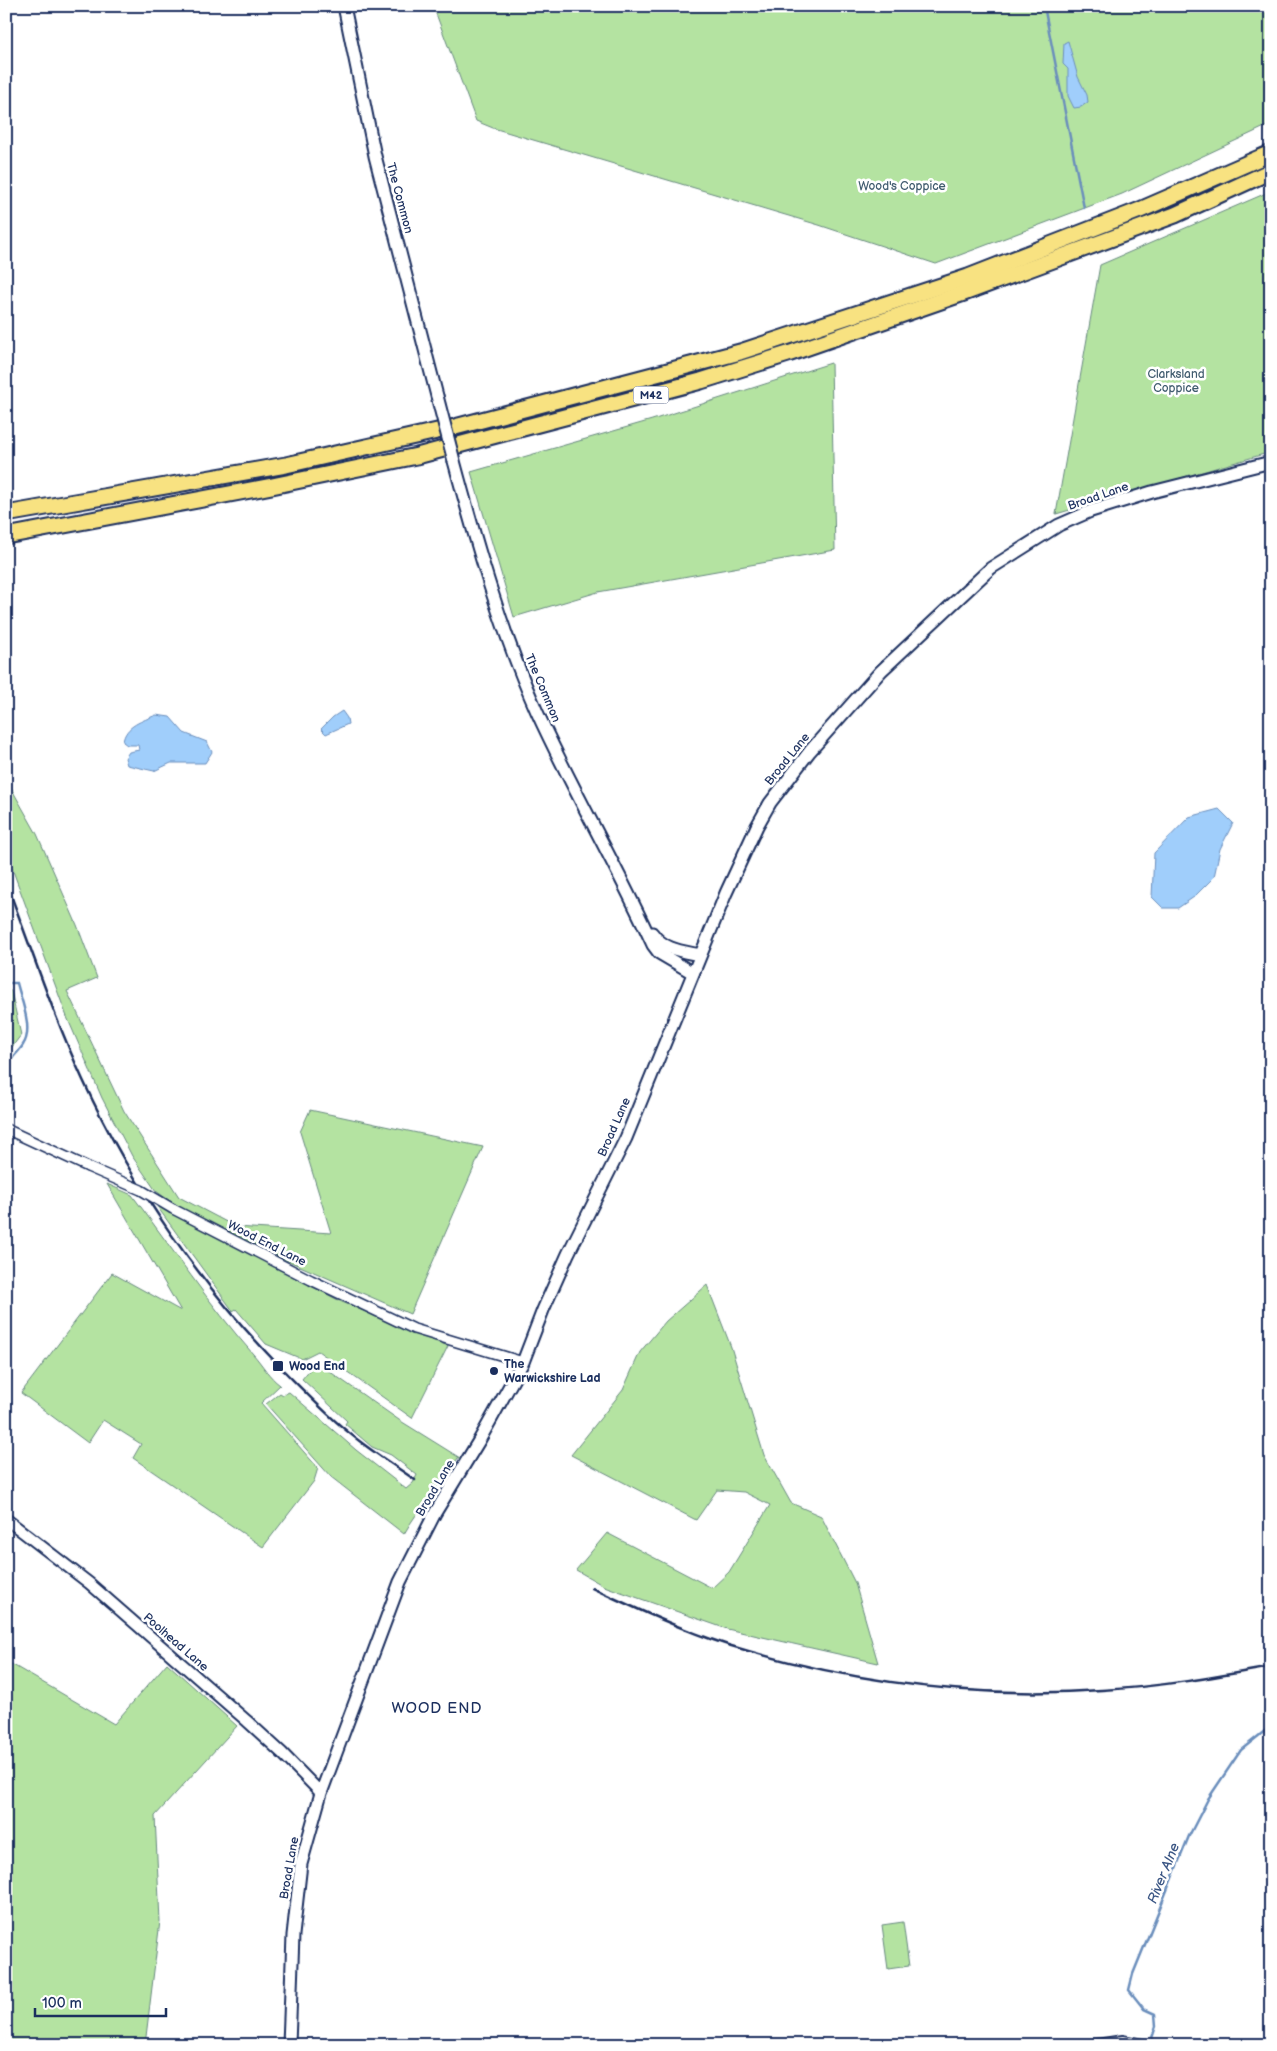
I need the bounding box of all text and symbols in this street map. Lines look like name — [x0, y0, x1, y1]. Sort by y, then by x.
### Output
street label: The Common — [383, 161, 416, 235]
park label: Wood's Coppice — [858, 179, 946, 194]
park label: Clarksland Coppice — [1147, 367, 1205, 396]
road number: M42 — [634, 386, 668, 404]
street label: Broad Lane — [1066, 479, 1131, 514]
street label: The Common — [521, 652, 564, 725]
street label: Broad Lane — [762, 730, 813, 789]
street label: Broad Lane — [595, 1095, 634, 1159]
street label: Wood End Lane — [225, 1217, 309, 1270]
place label: The Warwickshire Lad — [504, 1357, 600, 1386]
marker: Wood End — [271, 1359, 285, 1373]
place label: Wood End — [289, 1359, 345, 1374]
marker: The Warwickshire Lad — [488, 1365, 500, 1377]
street label: Broad Lane — [413, 1457, 458, 1519]
street label: Poolhead Lane — [140, 1610, 211, 1675]
district label: WOOD END — [392, 1699, 482, 1718]
street label: Broad Lane — [277, 1836, 302, 1901]
water label: River Alne — [1144, 1840, 1183, 1906]
scale bar — [35, 1986, 166, 2018]
text: 100 m — [42, 1994, 82, 2013]

